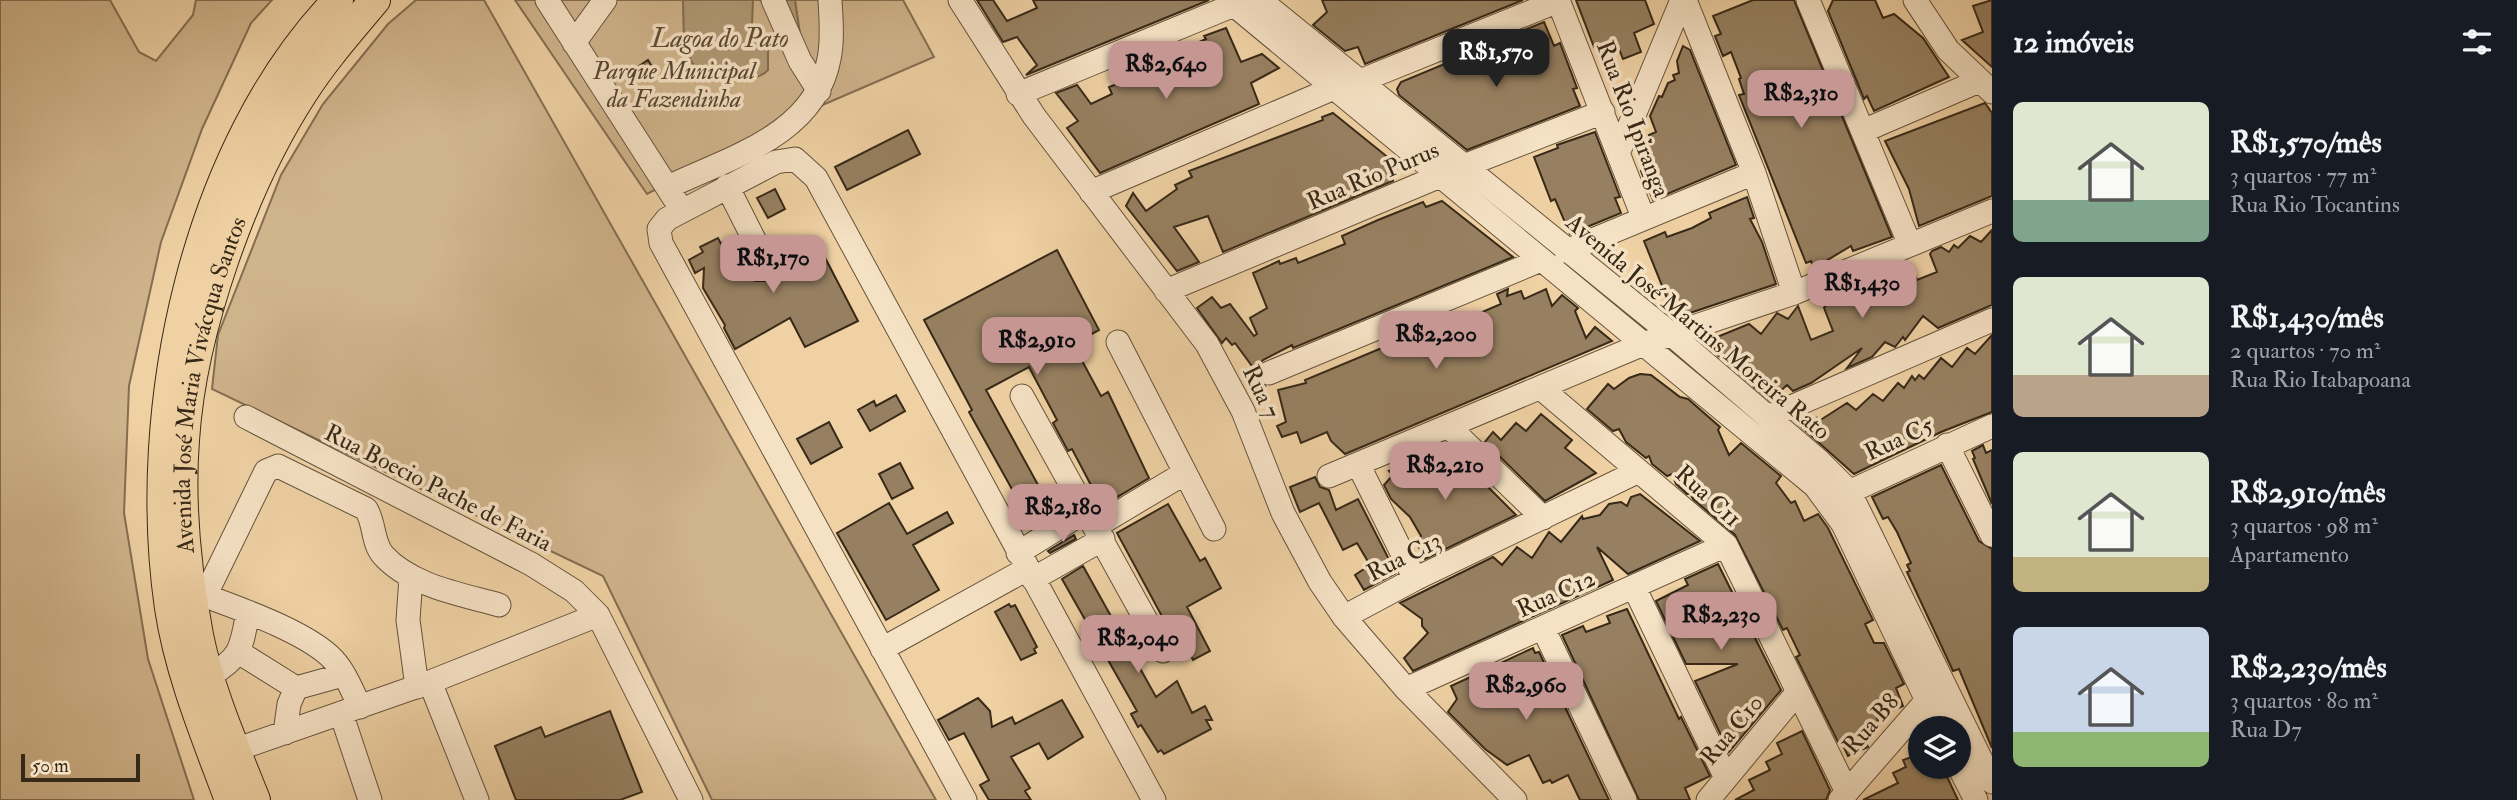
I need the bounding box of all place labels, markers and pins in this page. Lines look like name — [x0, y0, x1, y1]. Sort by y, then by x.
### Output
pin: R$1,570 — [1431, 29, 1561, 89]
pin: R$2,640 — [1101, 42, 1231, 101]
pin: R$2,310 — [1736, 71, 1866, 130]
pin: R$1,170 — [708, 236, 838, 295]
pin: R$1,430 — [1797, 260, 1927, 320]
pin: R$2,200 — [1371, 312, 1501, 371]
pin: R$2,910 — [972, 318, 1102, 377]
pin: R$2,210 — [1380, 442, 1510, 502]
pin: R$2,180 — [998, 484, 1128, 544]
pin: R$2,230 — [1656, 592, 1786, 652]
pin: R$2,040 — [1073, 616, 1203, 675]
pin: R$2,960 — [1461, 662, 1591, 722]

